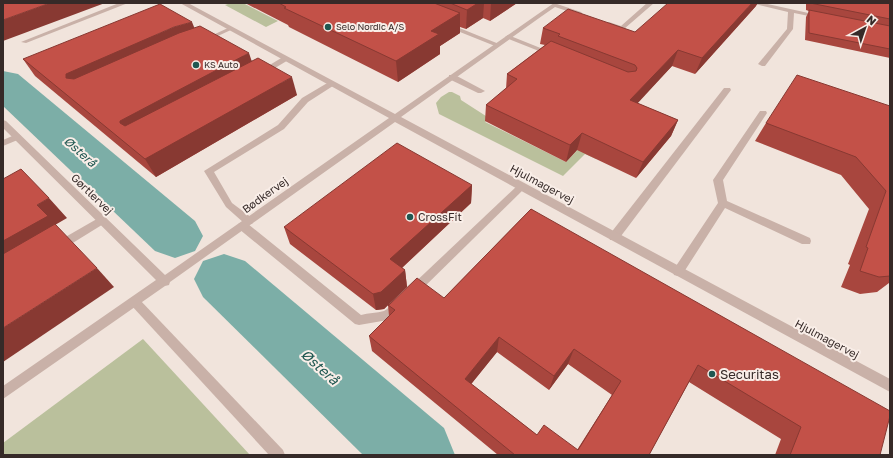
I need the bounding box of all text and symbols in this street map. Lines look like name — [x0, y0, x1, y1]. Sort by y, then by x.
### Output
north arrow — [845, 8, 885, 48]
text: N — [864, 12, 879, 28]
place label: Selo Nordic A/S — [336, 21, 405, 32]
marker: Selo Nordic A/S — [323, 22, 333, 32]
place label: KS Auto — [204, 59, 238, 70]
marker: KS Auto — [191, 60, 201, 70]
water label: Østerå — [61, 133, 101, 171]
street label: Hjulmagervej — [508, 161, 576, 206]
street label: Gørtlervej — [69, 171, 116, 217]
street label: Bødkervej — [239, 174, 290, 215]
place label: CrossFit — [418, 210, 462, 223]
marker: CrossFit — [405, 212, 415, 222]
street label: Hjulmagervej — [793, 316, 861, 361]
water label: Østerå — [298, 345, 343, 389]
place label: Securitas — [720, 366, 779, 382]
marker: Securitas — [707, 369, 717, 379]

